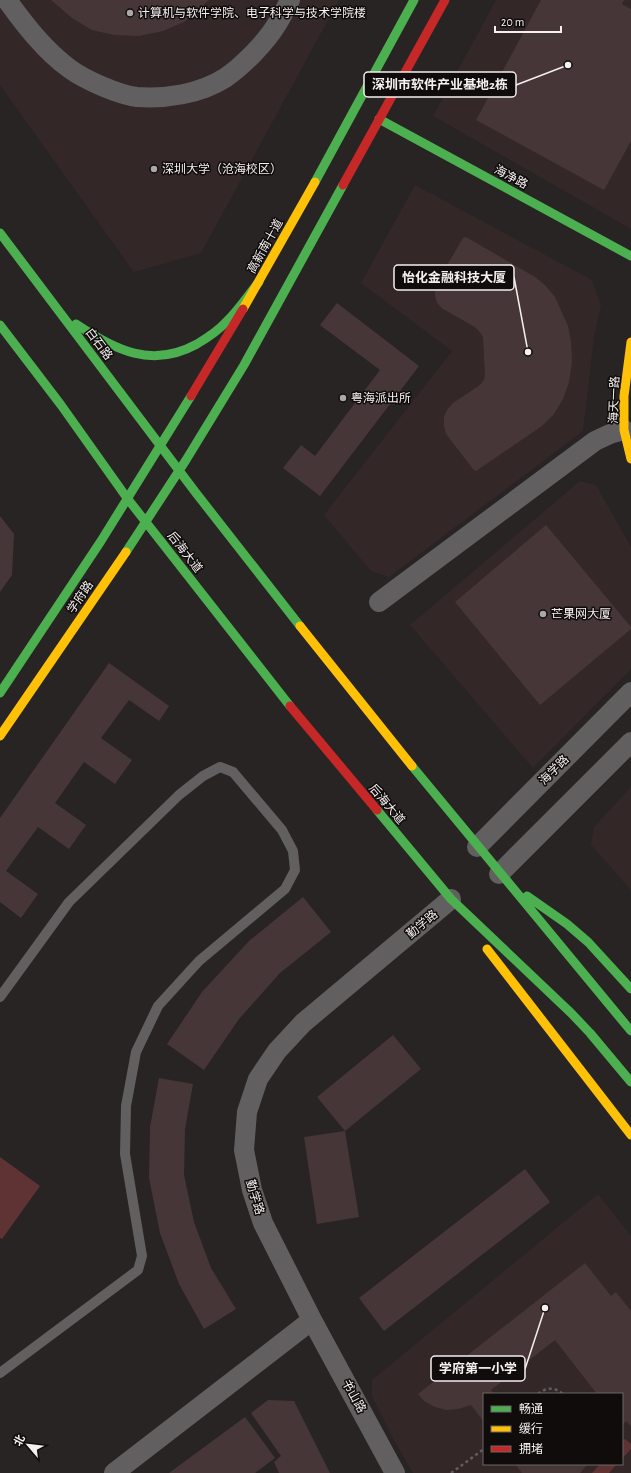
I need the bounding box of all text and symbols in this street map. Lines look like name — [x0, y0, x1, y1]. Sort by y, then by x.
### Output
place label: 计算机与软件学院、电子科学与技术学院楼 — [138, 6, 366, 19]
marker: 计算机与软件学院、电子科学与技术学院楼 — [125, 8, 135, 18]
scale bar — [495, 8, 561, 34]
text: 20 m — [501, 16, 524, 28]
callout: 深圳市软件产业基地2栋 — [364, 72, 516, 97]
text: 深圳市软件产业基地2栋 — [372, 77, 508, 92]
place label: 深圳大学（沧海校区） — [162, 162, 282, 175]
street label: 海净路 — [492, 162, 530, 191]
marker: 深圳大学（沧海校区） — [149, 164, 159, 174]
street label: 高新南十道 — [244, 216, 285, 275]
callout: 怡化金融科技大厦 — [394, 265, 514, 290]
text: 怡化金融科技大厦 — [402, 270, 506, 285]
street label: 白石路 — [83, 325, 115, 362]
street label: 海天一路 — [606, 376, 621, 424]
place label: 粤海派出所 — [351, 391, 411, 404]
marker: 粤海派出所 — [338, 393, 348, 403]
street label: 后海大道 — [165, 529, 205, 575]
street label: 学府路 — [64, 578, 95, 615]
place label: 芒果网大厦 — [551, 608, 611, 620]
marker: 芒果网大厦 — [538, 609, 548, 619]
street label: 海学路 — [536, 752, 571, 787]
street label: 后海大道 — [367, 781, 408, 826]
street label: 勤学路 — [404, 907, 440, 940]
street label: 勤学路 — [244, 1178, 267, 1216]
callout: 学府第一小学 — [431, 1356, 525, 1381]
text: 学府第一小学 — [439, 1361, 517, 1376]
street label: 书山路 — [340, 1377, 369, 1415]
legend — [483, 1393, 623, 1465]
text: 畅通 — [519, 1402, 543, 1415]
text: 缓行 — [519, 1422, 543, 1435]
north arrow — [8, 1425, 48, 1465]
text: 北 — [12, 1433, 27, 1448]
text: 拥堵 — [519, 1443, 543, 1455]

